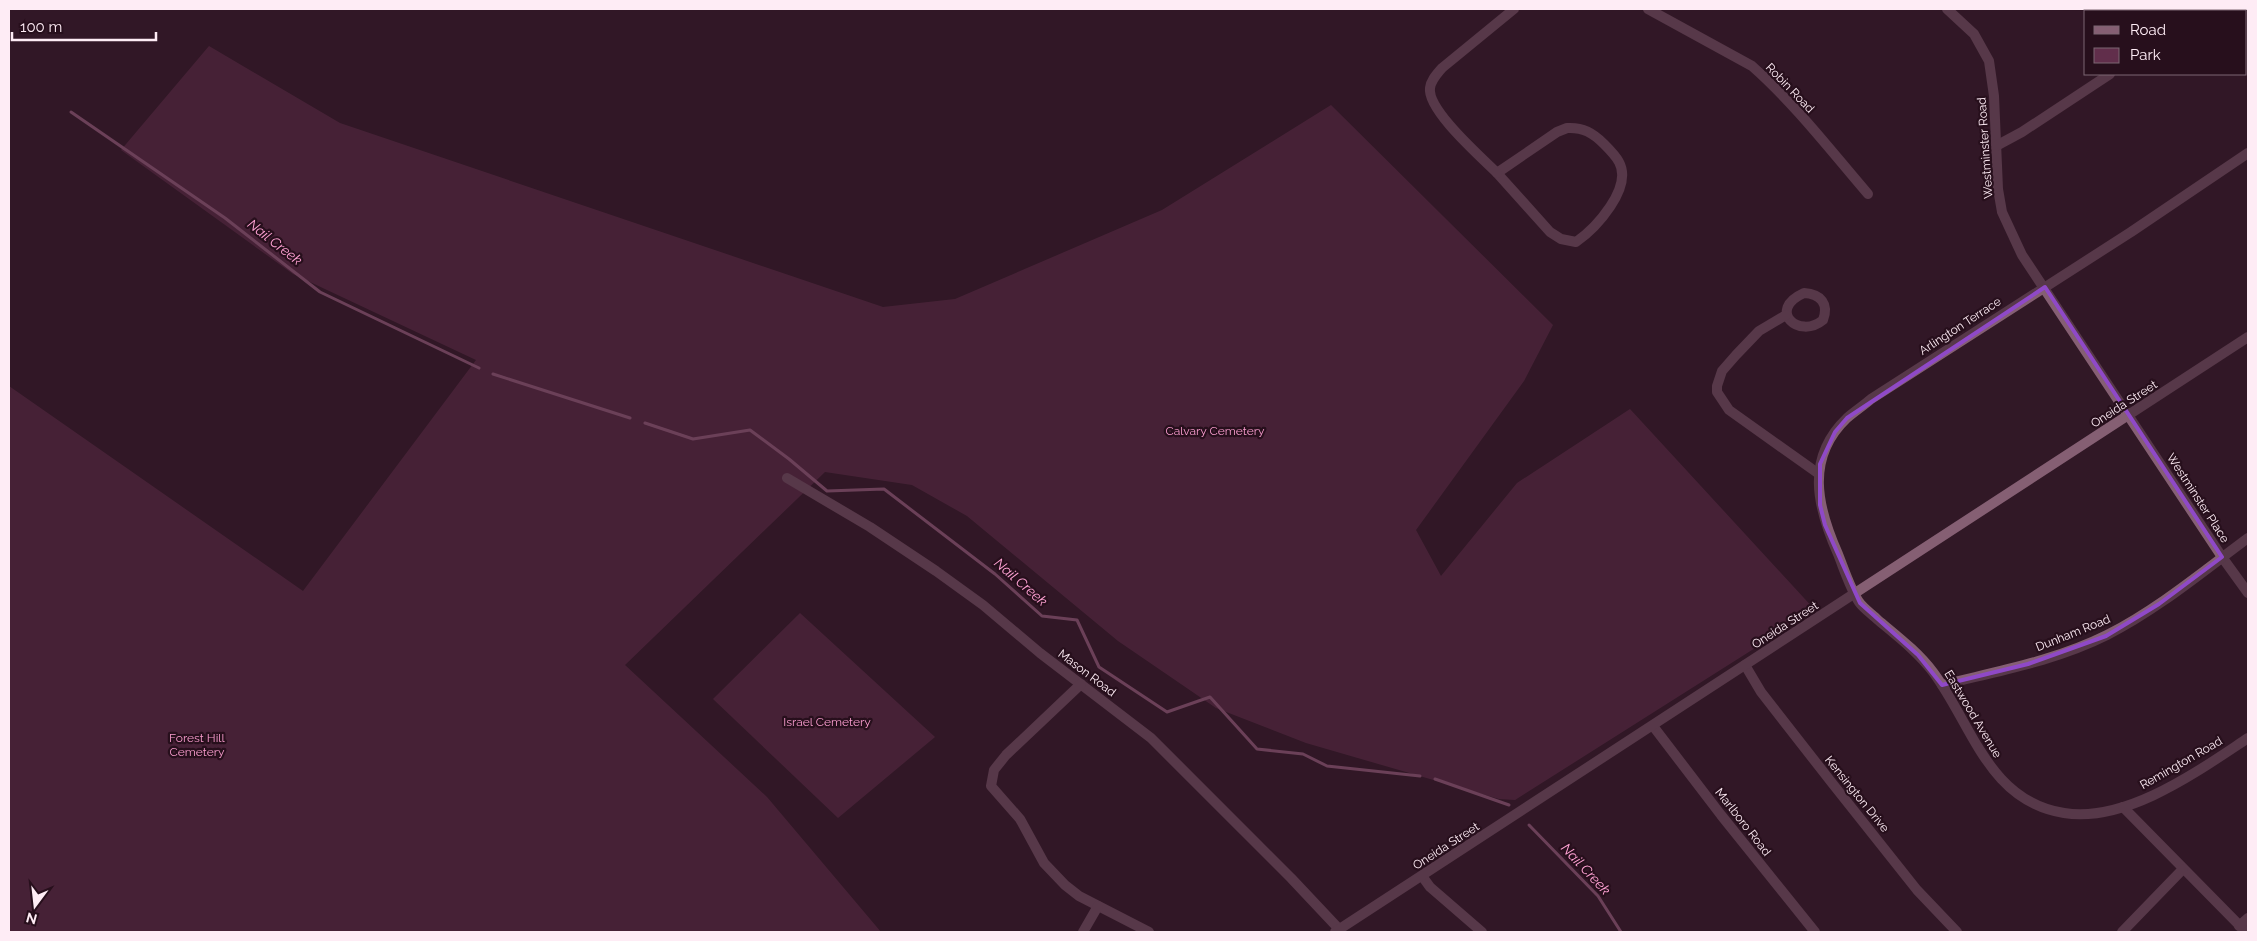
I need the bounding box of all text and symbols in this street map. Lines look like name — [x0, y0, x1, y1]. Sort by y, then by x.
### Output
scale bar — [12, 10, 156, 42]
legend — [2084, 10, 2247, 75]
text: 100 m — [20, 18, 62, 36]
text: Road — [2130, 21, 2166, 39]
text: Park — [2130, 46, 2161, 64]
street label: Robin Road — [1763, 60, 1817, 116]
street label: Westminster Road — [1974, 97, 1996, 199]
water label: Nail Creek — [245, 216, 306, 269]
street label: Arlington Terrace — [1916, 294, 2004, 358]
street label: Oneida Street — [2088, 377, 2160, 431]
park label: Calvary Cemetery — [1165, 424, 1265, 438]
street label: Westminster Place — [2164, 451, 2232, 545]
water label: Nail Creek — [991, 555, 1051, 610]
street label: Oneida Street — [1749, 598, 1821, 652]
street label: Dunham Road — [2034, 612, 2112, 654]
street label: Mason Road — [1055, 647, 1119, 699]
street label: Eastwood Avenue — [1941, 668, 2005, 760]
park label: Israel Cemetery — [783, 715, 871, 729]
park label: Forest Hill Cemetery — [169, 731, 226, 759]
street label: Remington Road — [2137, 734, 2225, 792]
street label: Kensington Drive — [1822, 753, 1892, 835]
street label: Marlboro Road — [1712, 785, 1774, 859]
street label: Oneida Street — [1410, 819, 1482, 873]
water label: Nail Creek — [1558, 840, 1614, 898]
north arrow — [10, 881, 60, 931]
text: N — [24, 909, 39, 928]

